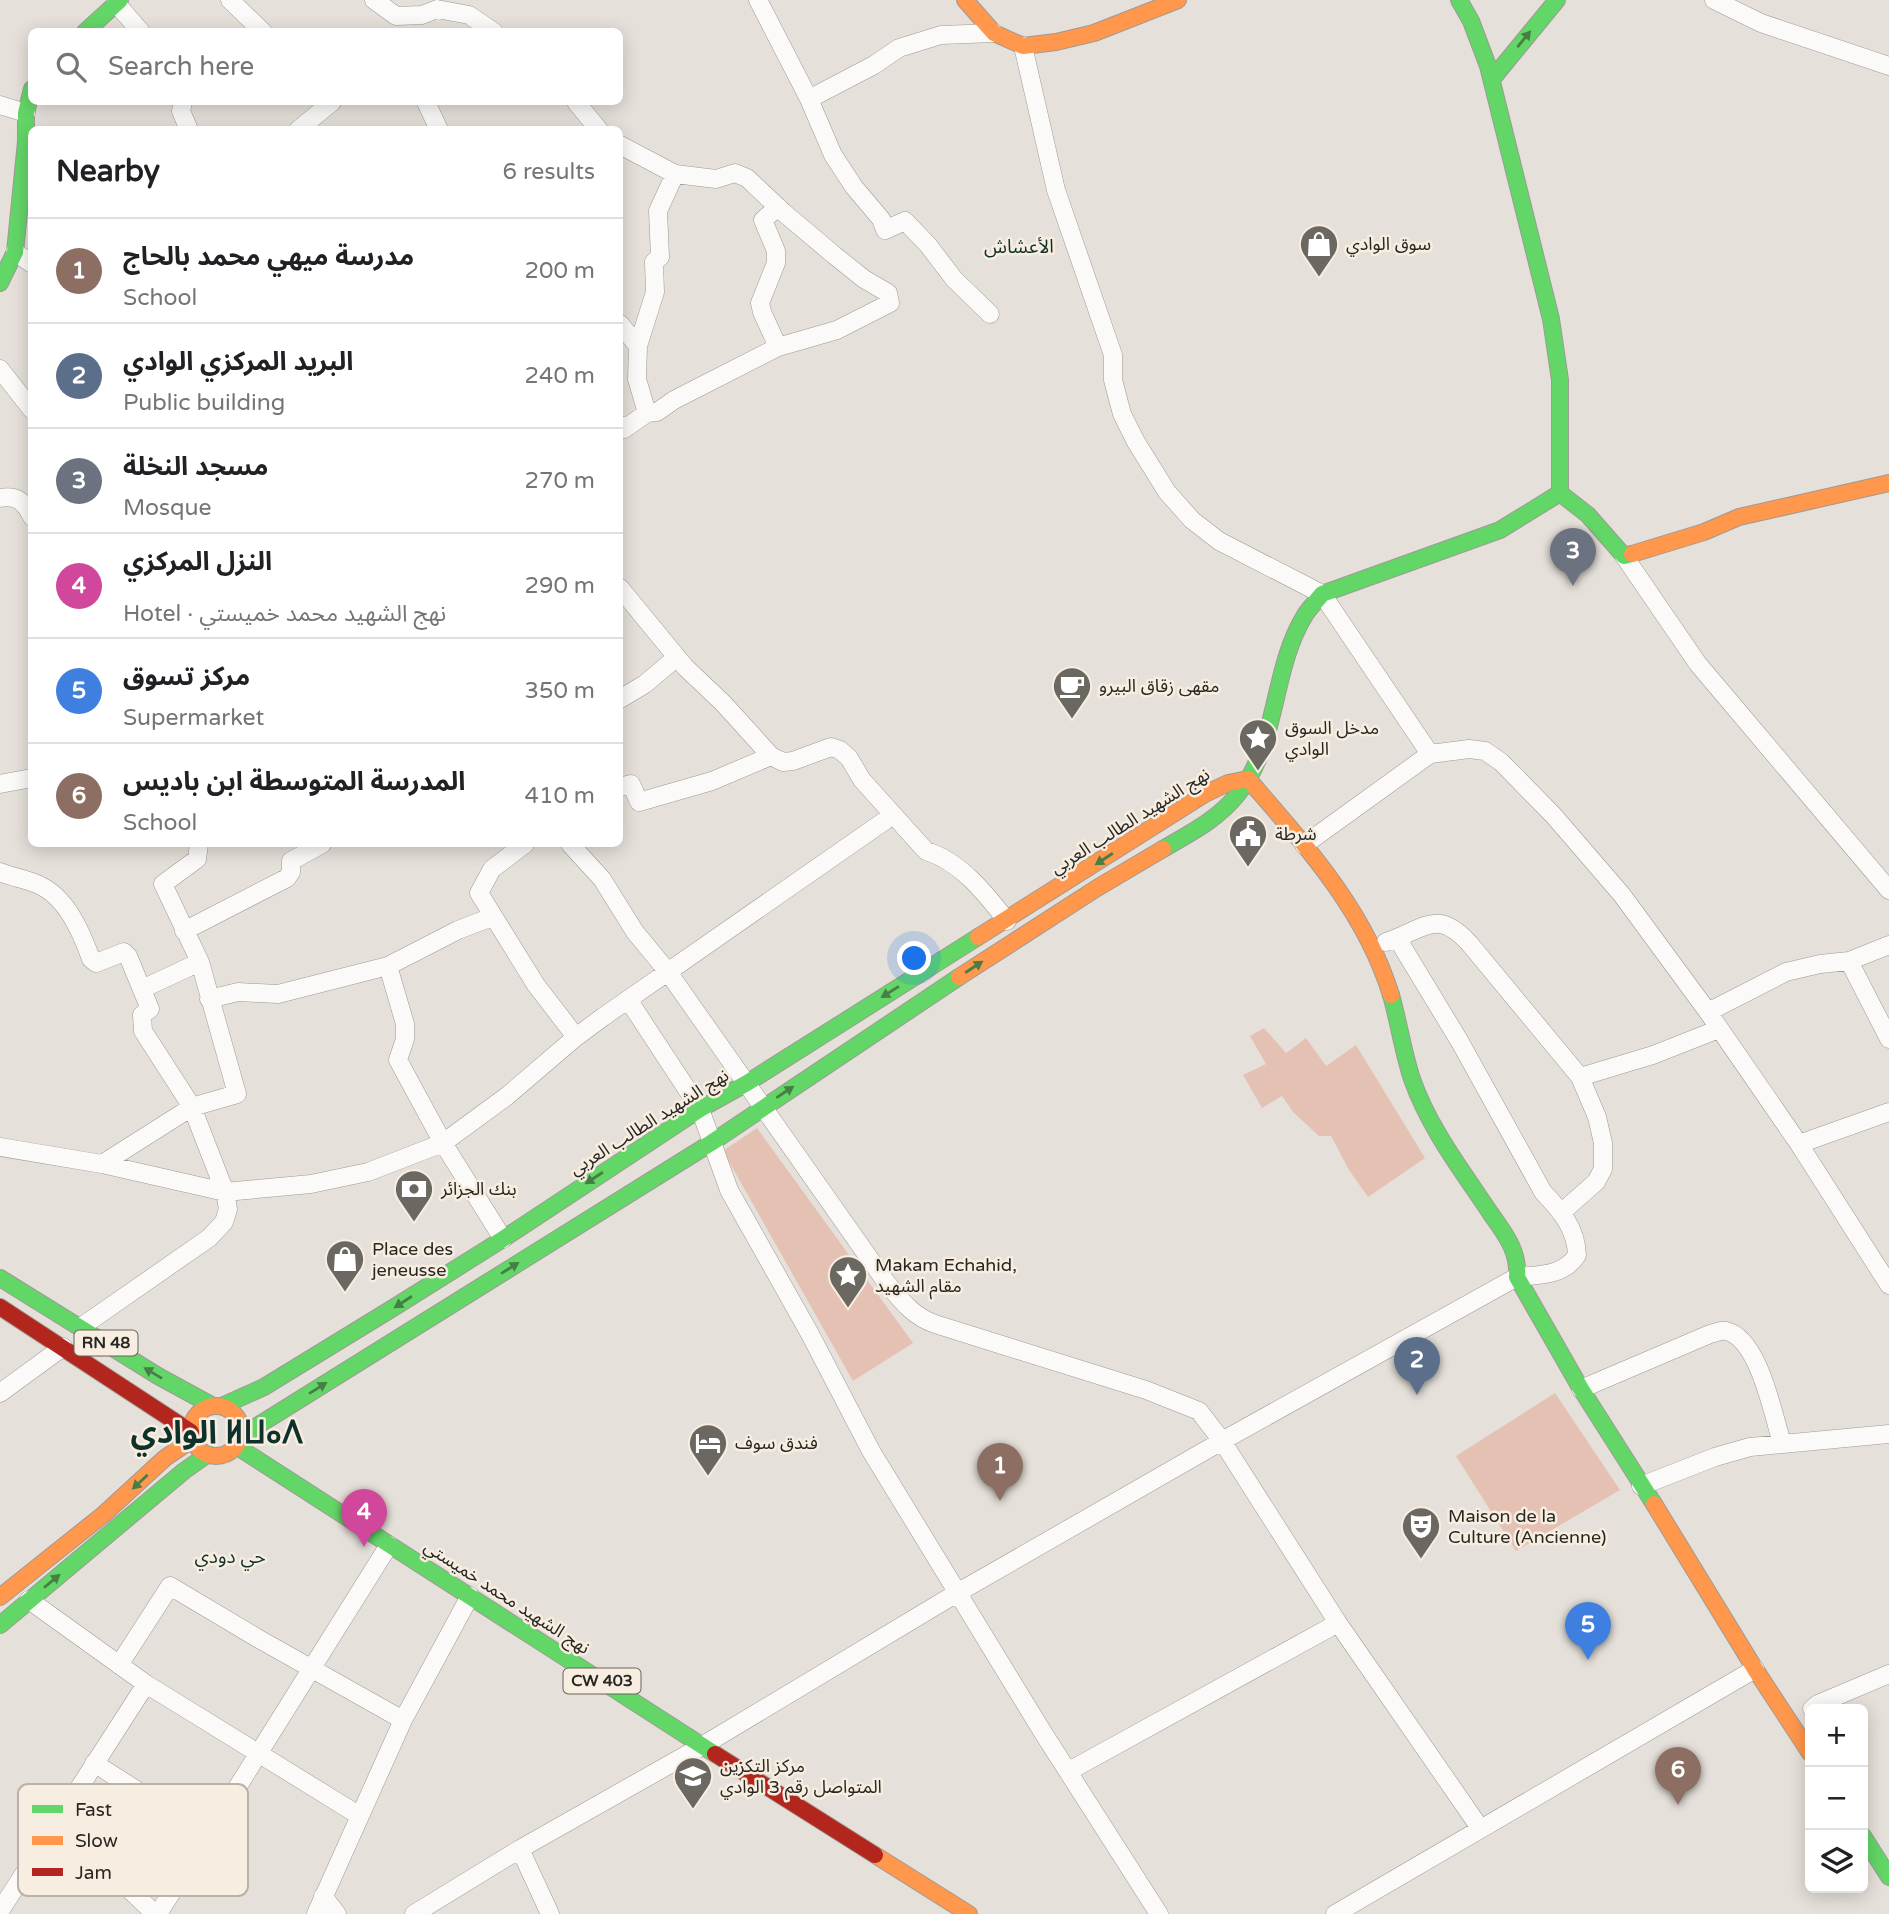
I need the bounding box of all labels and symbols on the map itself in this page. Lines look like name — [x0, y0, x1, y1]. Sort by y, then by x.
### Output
one-way arrow — [1517, 30, 1532, 48]
shop icon: سوق الوادي — [1298, 223, 1340, 278]
place label: سوق الوادي — [1346, 233, 1431, 257]
district label: الأعشاش — [984, 236, 1054, 258]
pin: 3 — [1550, 528, 1596, 586]
cafe icon: مقهى زقاق البيرو — [1051, 665, 1093, 720]
place label: مقهى زقاق البيرو — [1099, 675, 1219, 697]
place icon: مدخل السوق الوادي — [1237, 717, 1279, 772]
place label: مدخل السوق الوادي — [1285, 717, 1379, 762]
street label: نهج الشهيد الطالب العربي — [1046, 763, 1215, 881]
public building icon: شرطة — [1227, 813, 1269, 868]
place label: شرطة — [1275, 823, 1317, 845]
one-way arrow — [1094, 852, 1114, 865]
your location — [897, 941, 931, 975]
one-way arrow — [965, 960, 984, 973]
one-way arrow — [880, 985, 899, 998]
street label: نهج الشهيد الطالب العربي — [565, 1064, 734, 1182]
one-way arrow — [775, 1086, 794, 1099]
bank icon: بنك الجزائر — [393, 1168, 435, 1223]
one-way arrow — [584, 1172, 604, 1185]
place label: بنك الجزائر — [440, 1178, 517, 1200]
shop icon: Place des jeneusse — [324, 1238, 366, 1293]
place label: Place des jeneusse — [371, 1238, 453, 1281]
place icon: Makam Echahid, مقام الشهيد — [827, 1254, 869, 1309]
place label: Makam Echahid, مقام الشهيد — [875, 1254, 1017, 1300]
one-way arrow — [501, 1261, 520, 1274]
one-way arrow — [393, 1295, 412, 1308]
road number: RN 48 — [74, 1330, 138, 1356]
pin: 2 — [1394, 1337, 1440, 1395]
one-way arrow — [144, 1367, 163, 1379]
one-way arrow — [308, 1382, 327, 1395]
district label: الوادي ⵍⵡⴰⴷ — [130, 1414, 304, 1457]
hotel icon: فندق سوف — [687, 1422, 729, 1477]
place label: فندق سوف — [735, 1432, 818, 1454]
pin: 1 — [977, 1443, 1023, 1501]
one-way arrow — [132, 1473, 149, 1489]
pin: 4 — [341, 1489, 387, 1547]
theatre icon: Maison de la Culture (Ancienne) — [1400, 1505, 1442, 1560]
place label: Maison de la Culture (Ancienne) — [1448, 1505, 1606, 1548]
street label: نهج الشهيد محمد خميستي — [419, 1535, 594, 1661]
district label: حي دودي — [194, 1546, 266, 1571]
one-way arrow — [43, 1573, 61, 1588]
pin: 5 — [1565, 1602, 1611, 1660]
road number: CW 403 — [564, 1668, 640, 1694]
pin: 6 — [1655, 1747, 1701, 1805]
school or university icon: مركز التكزين المتواصل رقم 3 الوادي — [672, 1755, 714, 1810]
place label: مركز التكزين المتواصل رقم 3 الوادي — [720, 1755, 882, 1800]
legend — [18, 1784, 248, 1896]
text: Fast — [75, 1799, 112, 1821]
text: Slow — [75, 1830, 118, 1852]
text: Jam — [75, 1862, 112, 1884]

